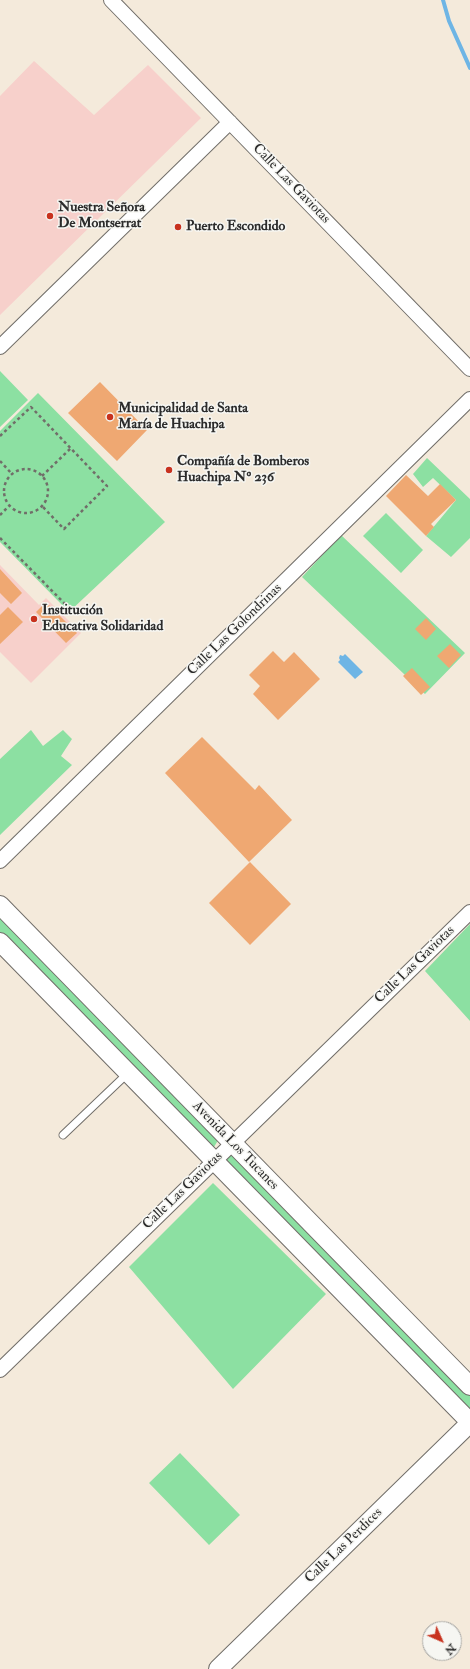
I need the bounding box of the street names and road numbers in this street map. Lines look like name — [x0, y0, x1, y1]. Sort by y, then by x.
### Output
street label: Calle Las Gaviotas — [249, 141, 333, 227]
street label: Calle Las Golondrinas — [184, 581, 286, 679]
street label: Calle Las Gaviotas — [372, 923, 458, 1007]
street label: Avenida Los Tucanes — [188, 1098, 282, 1194]
street label: Calle Las Gaviotas — [140, 1149, 226, 1233]
street label: Calle Las Perdices — [302, 1505, 386, 1587]

